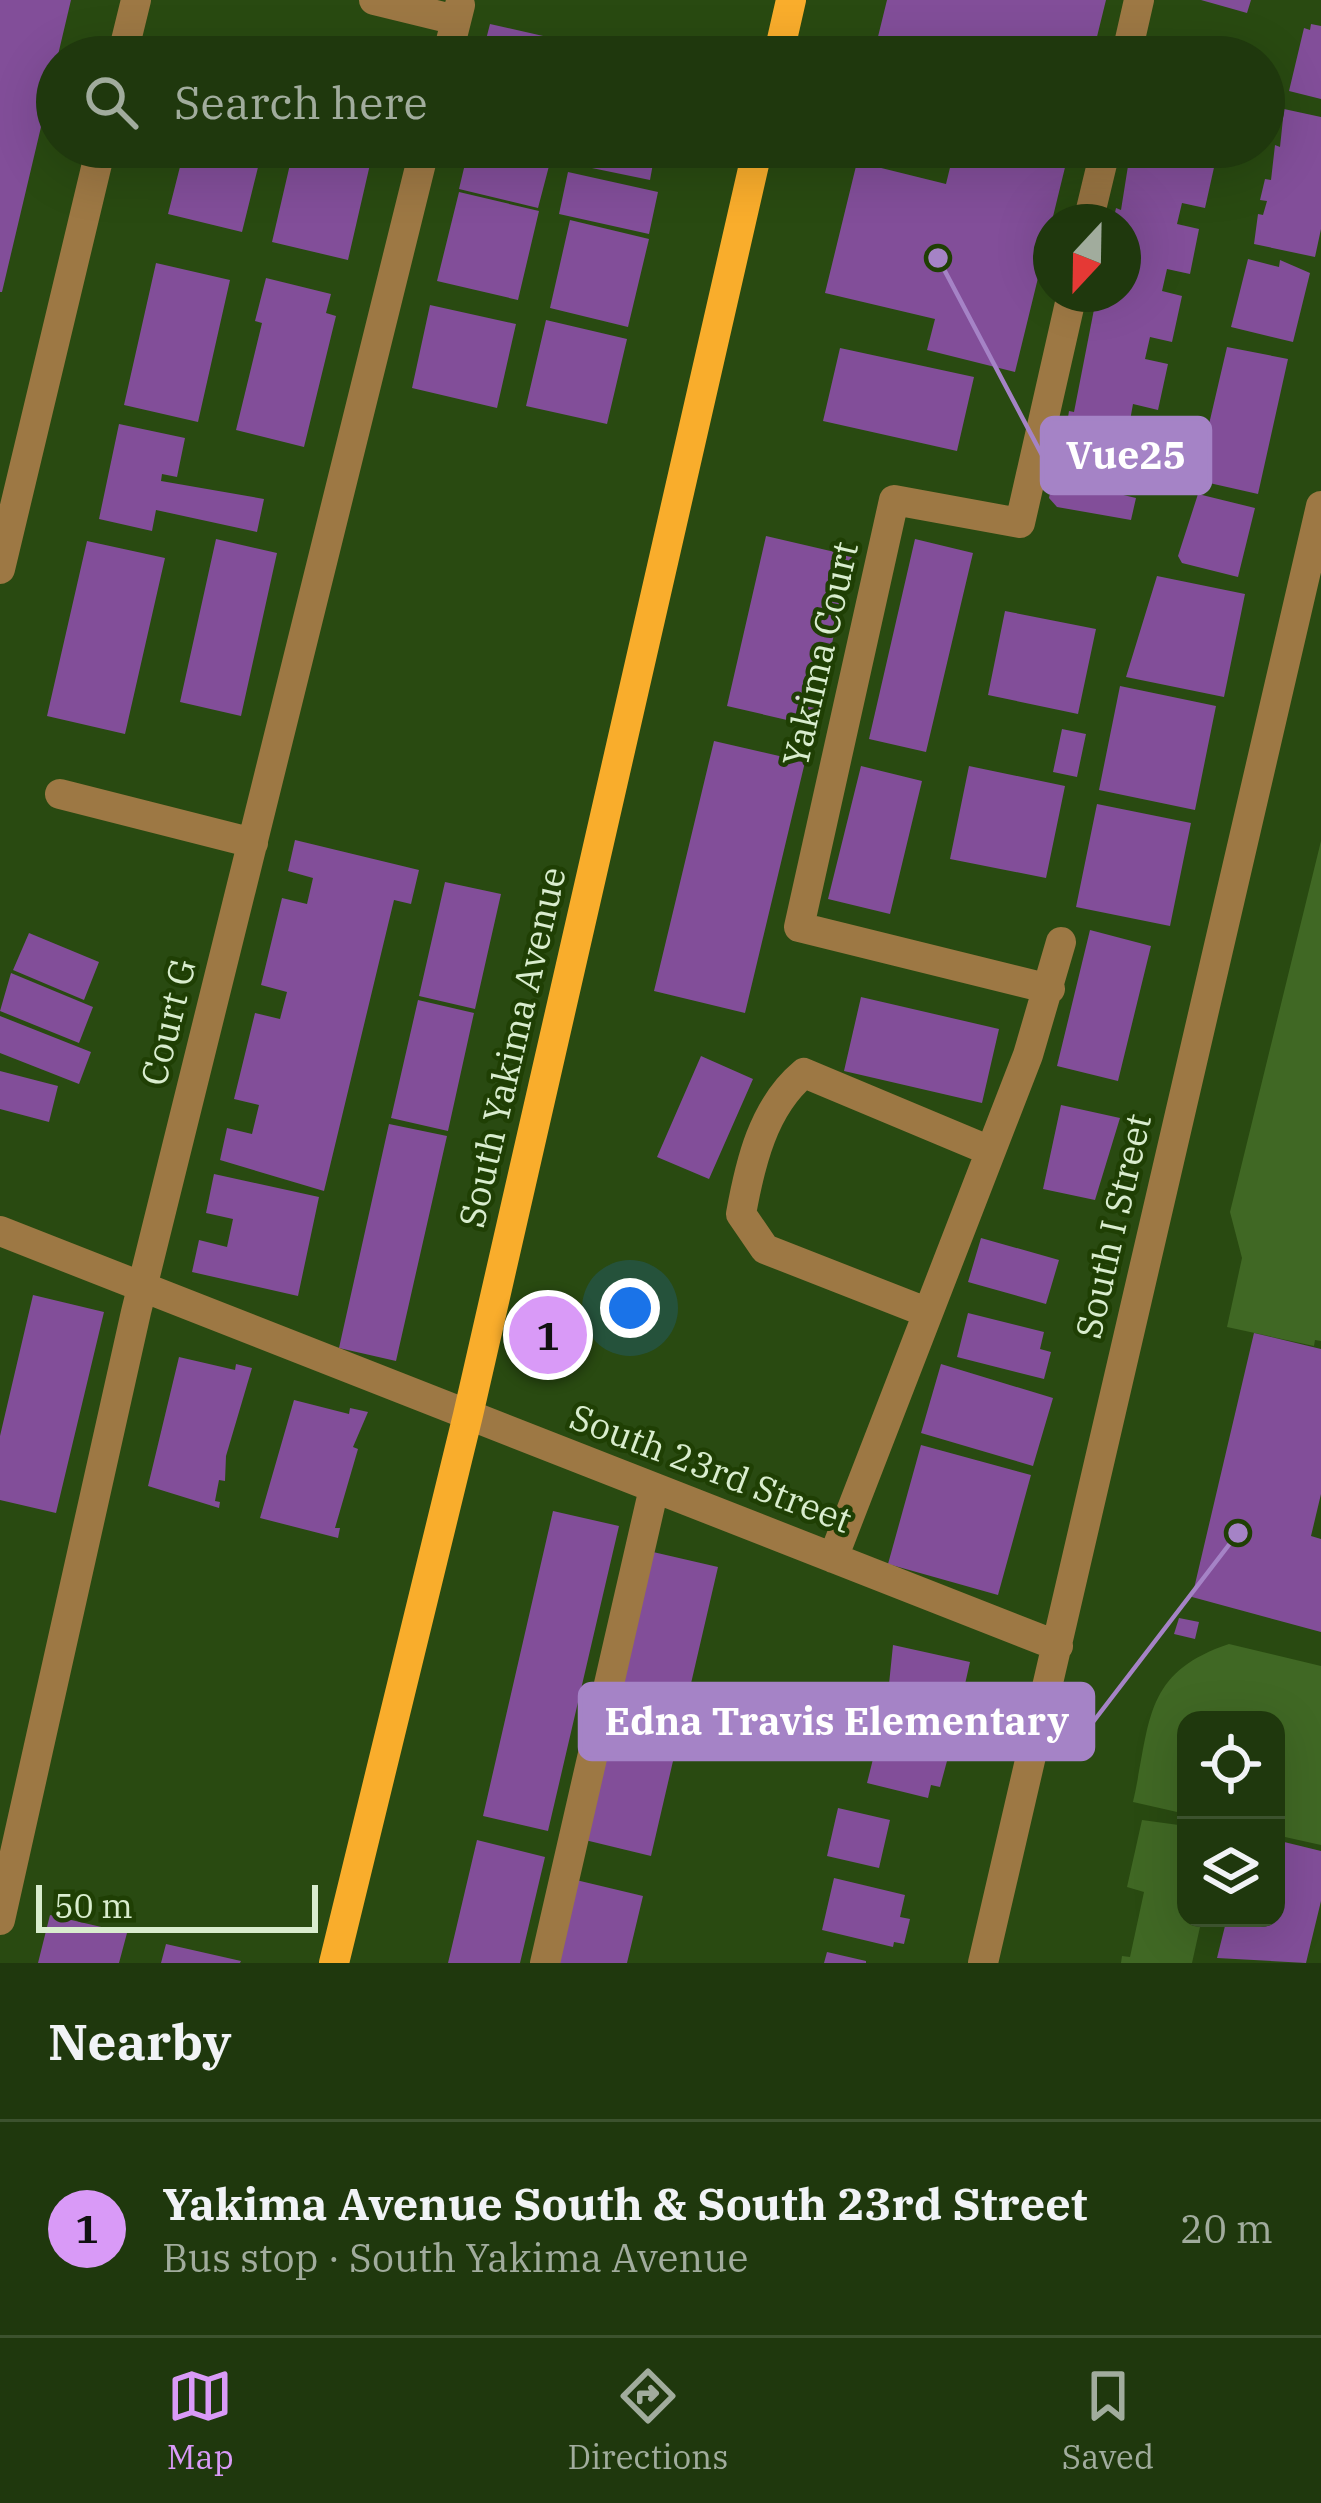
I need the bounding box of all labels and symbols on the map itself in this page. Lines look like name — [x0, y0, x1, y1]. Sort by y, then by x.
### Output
north arrow — [1033, 204, 1141, 312]
callout: Vue25 — [1042, 418, 1210, 493]
text: Vue25 — [1066, 429, 1186, 480]
street label: Yakima Court — [771, 537, 868, 771]
street label: South Yakima Avenue — [447, 862, 576, 1232]
street label: Court G — [129, 954, 206, 1090]
street label: South I Street — [1064, 1109, 1161, 1343]
your location — [600, 1278, 660, 1338]
pin: 1 — [509, 1290, 587, 1380]
street label: South 23rd Street — [564, 1392, 859, 1543]
callout: Edna Travis Elementary — [580, 1684, 1093, 1759]
text: Edna Travis Elementary — [605, 1695, 1069, 1746]
scale bar — [36, 1879, 318, 1932]

